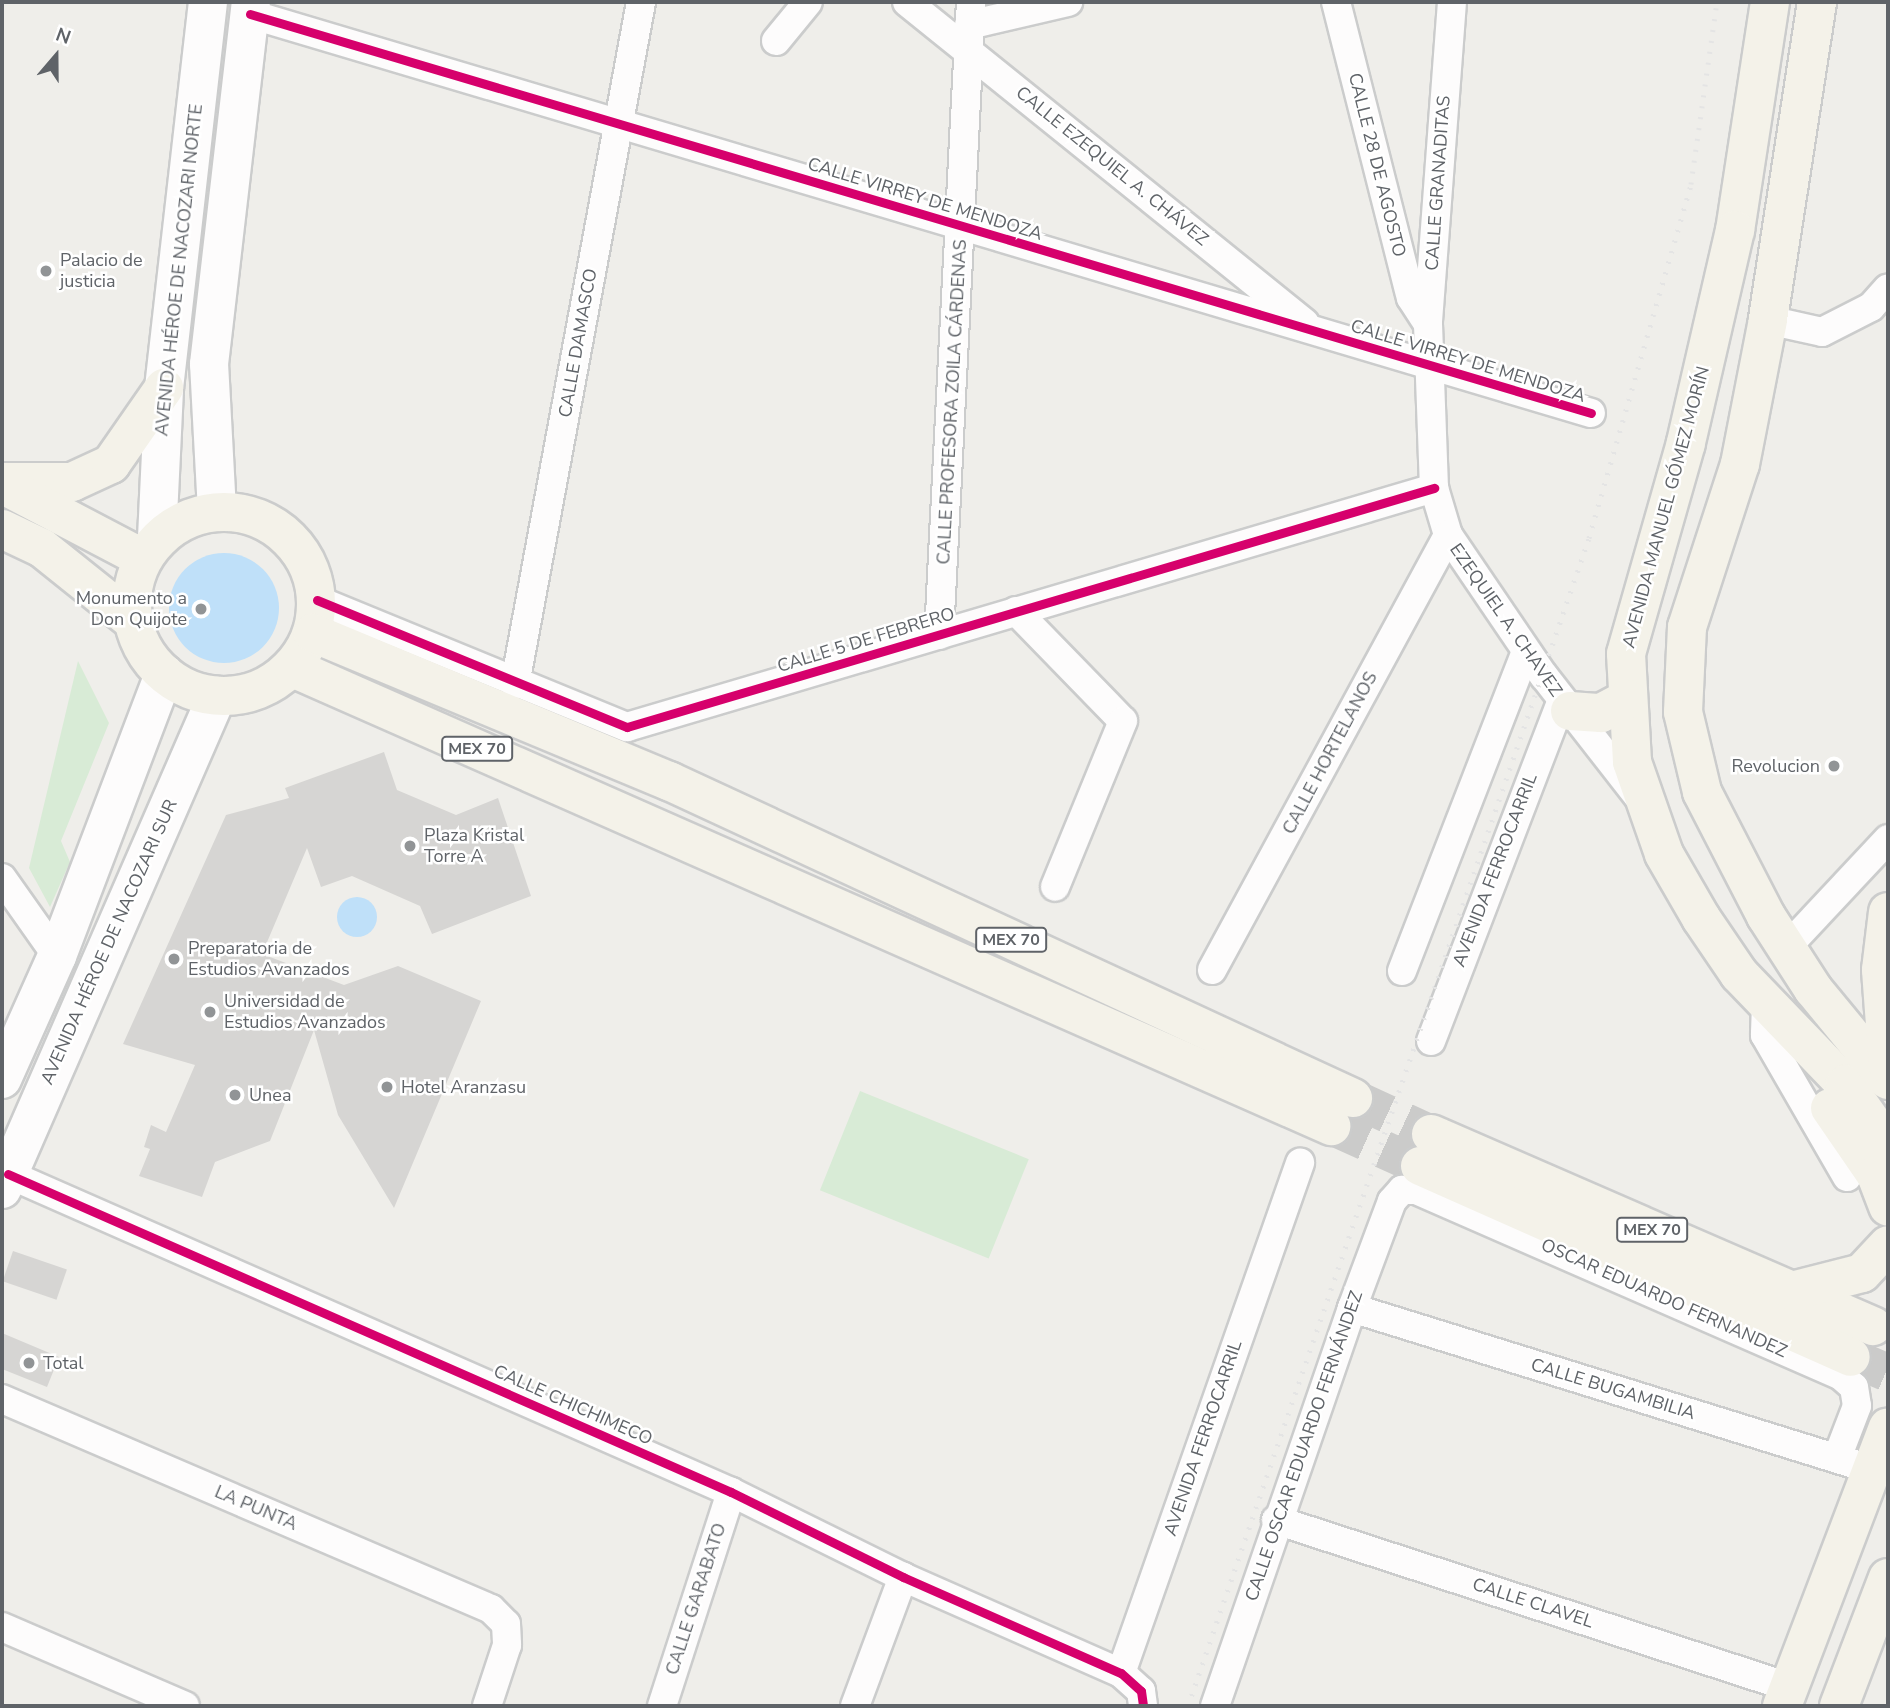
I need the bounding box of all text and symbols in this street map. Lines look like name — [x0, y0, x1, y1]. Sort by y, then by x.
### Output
north arrow — [21, 21, 91, 91]
text: N — [52, 22, 74, 51]
street label: CALLE 28 DE AGOSTO — [1344, 71, 1410, 259]
street label: CALLE EZEQUIEL A. CHÁVEZ — [1011, 82, 1213, 250]
street label: CALLE GRANADITAS — [1421, 95, 1455, 271]
street label: AVENIDA HÉROE DE NACOZARI NORTE — [151, 103, 207, 437]
street label: CALLE VIRREY DE MENDOZA — [805, 153, 1045, 245]
street label: CALLE PROFESORA ZOILA CÁRDENAS — [933, 239, 971, 565]
place label: Palacio de justicia — [60, 250, 143, 292]
marker: Palacio de justicia — [38, 263, 54, 279]
street label: CALLE DAMASCO — [554, 267, 602, 419]
street label: CALLE VIRREY DE MENDOZA — [1348, 315, 1588, 407]
street label: AVENIDA MANUEL GÓMEZ MORÍN — [1618, 364, 1714, 650]
street label: EZEQUIEL A. CHAVEZ — [1445, 539, 1567, 701]
place label: Monumento a Don Quijote — [76, 588, 187, 630]
marker: Monumento a Don Quijote — [193, 601, 209, 617]
street label: CALLE 5 DE FEBRERO — [775, 603, 957, 677]
street label: CALLE HORTELANOS — [1278, 668, 1382, 838]
road number: MEX 70 — [440, 736, 514, 762]
place label: Revolucion — [1731, 755, 1820, 777]
marker: Revolucion — [1826, 758, 1842, 774]
street label: AVENIDA FERROCARRIL — [1448, 770, 1542, 970]
street label: AVENIDA HÉROE DE NACOZARI SUR — [36, 796, 182, 1088]
place label: Plaza Kristal Torre A — [424, 825, 524, 868]
marker: Plaza Kristal Torre A — [402, 838, 418, 854]
road number: MEX 70 — [974, 928, 1048, 952]
place label: Preparatoria de Estudios Avanzados — [188, 938, 350, 981]
marker: Preparatoria de Estudios Avanzados — [166, 951, 182, 967]
place label: Universidad de Estudios Avanzados — [224, 991, 386, 1034]
marker: Universidad de Estudios Avanzados — [202, 1004, 218, 1020]
place label: Hotel Aranzasu — [401, 1076, 526, 1098]
marker: Hotel Aranzasu — [379, 1079, 395, 1095]
place label: Unea — [249, 1084, 291, 1106]
marker: Unea — [227, 1087, 243, 1103]
road number: MEX 70 — [1615, 1218, 1689, 1242]
street label: OSCAR EDUARDO FERNANDEZ — [1538, 1234, 1790, 1362]
street label: CALLE OSCAR EDUARDO FERNÁNDEZ — [1241, 1288, 1367, 1604]
street label: AVENIDA FERROCARRIL — [1159, 1337, 1247, 1539]
place label: Total — [43, 1352, 84, 1374]
street label: CALLE BUGAMBILIA — [1528, 1354, 1698, 1424]
marker: Total — [21, 1355, 37, 1371]
street label: CALLE CHICHIMECO — [490, 1360, 656, 1450]
street label: LA PUNTA — [211, 1481, 301, 1535]
street label: CALLE GARABATO — [661, 1520, 731, 1678]
street label: CALLE CLAVEL — [1470, 1573, 1596, 1633]

